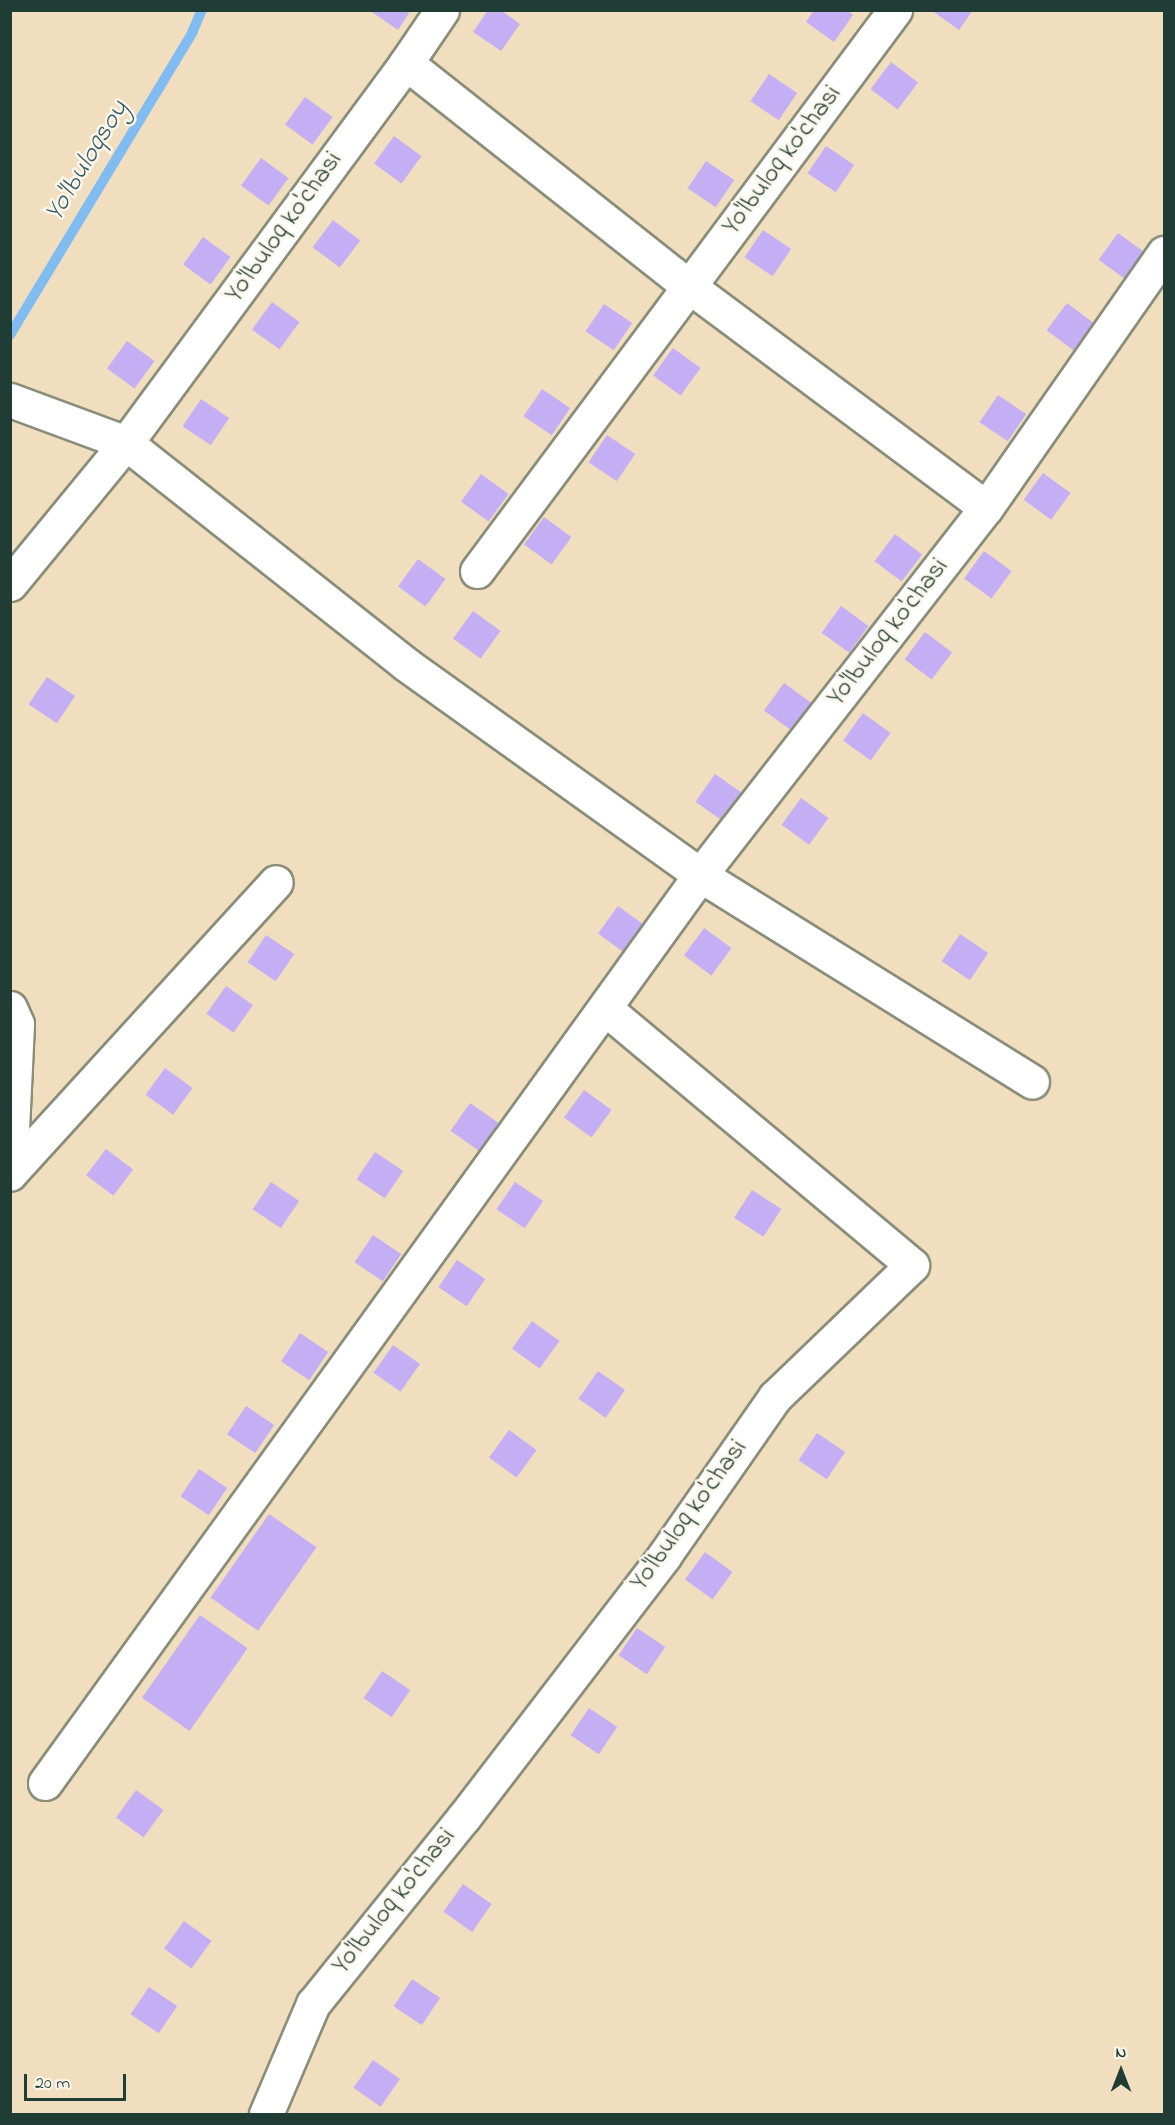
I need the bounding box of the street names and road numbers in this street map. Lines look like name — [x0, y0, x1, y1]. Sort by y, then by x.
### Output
street label: Yo'lbuloq ko'chasi — [717, 80, 849, 242]
street label: Yo'lbuloq ko'chasi — [220, 146, 350, 310]
street label: Yo'lbuloq ko'chasi — [822, 553, 956, 713]
street label: Yo'lbuloq ko'chasi — [625, 1434, 755, 1598]
street label: Yo'lbuloq ko'chasi — [327, 1823, 463, 1981]

